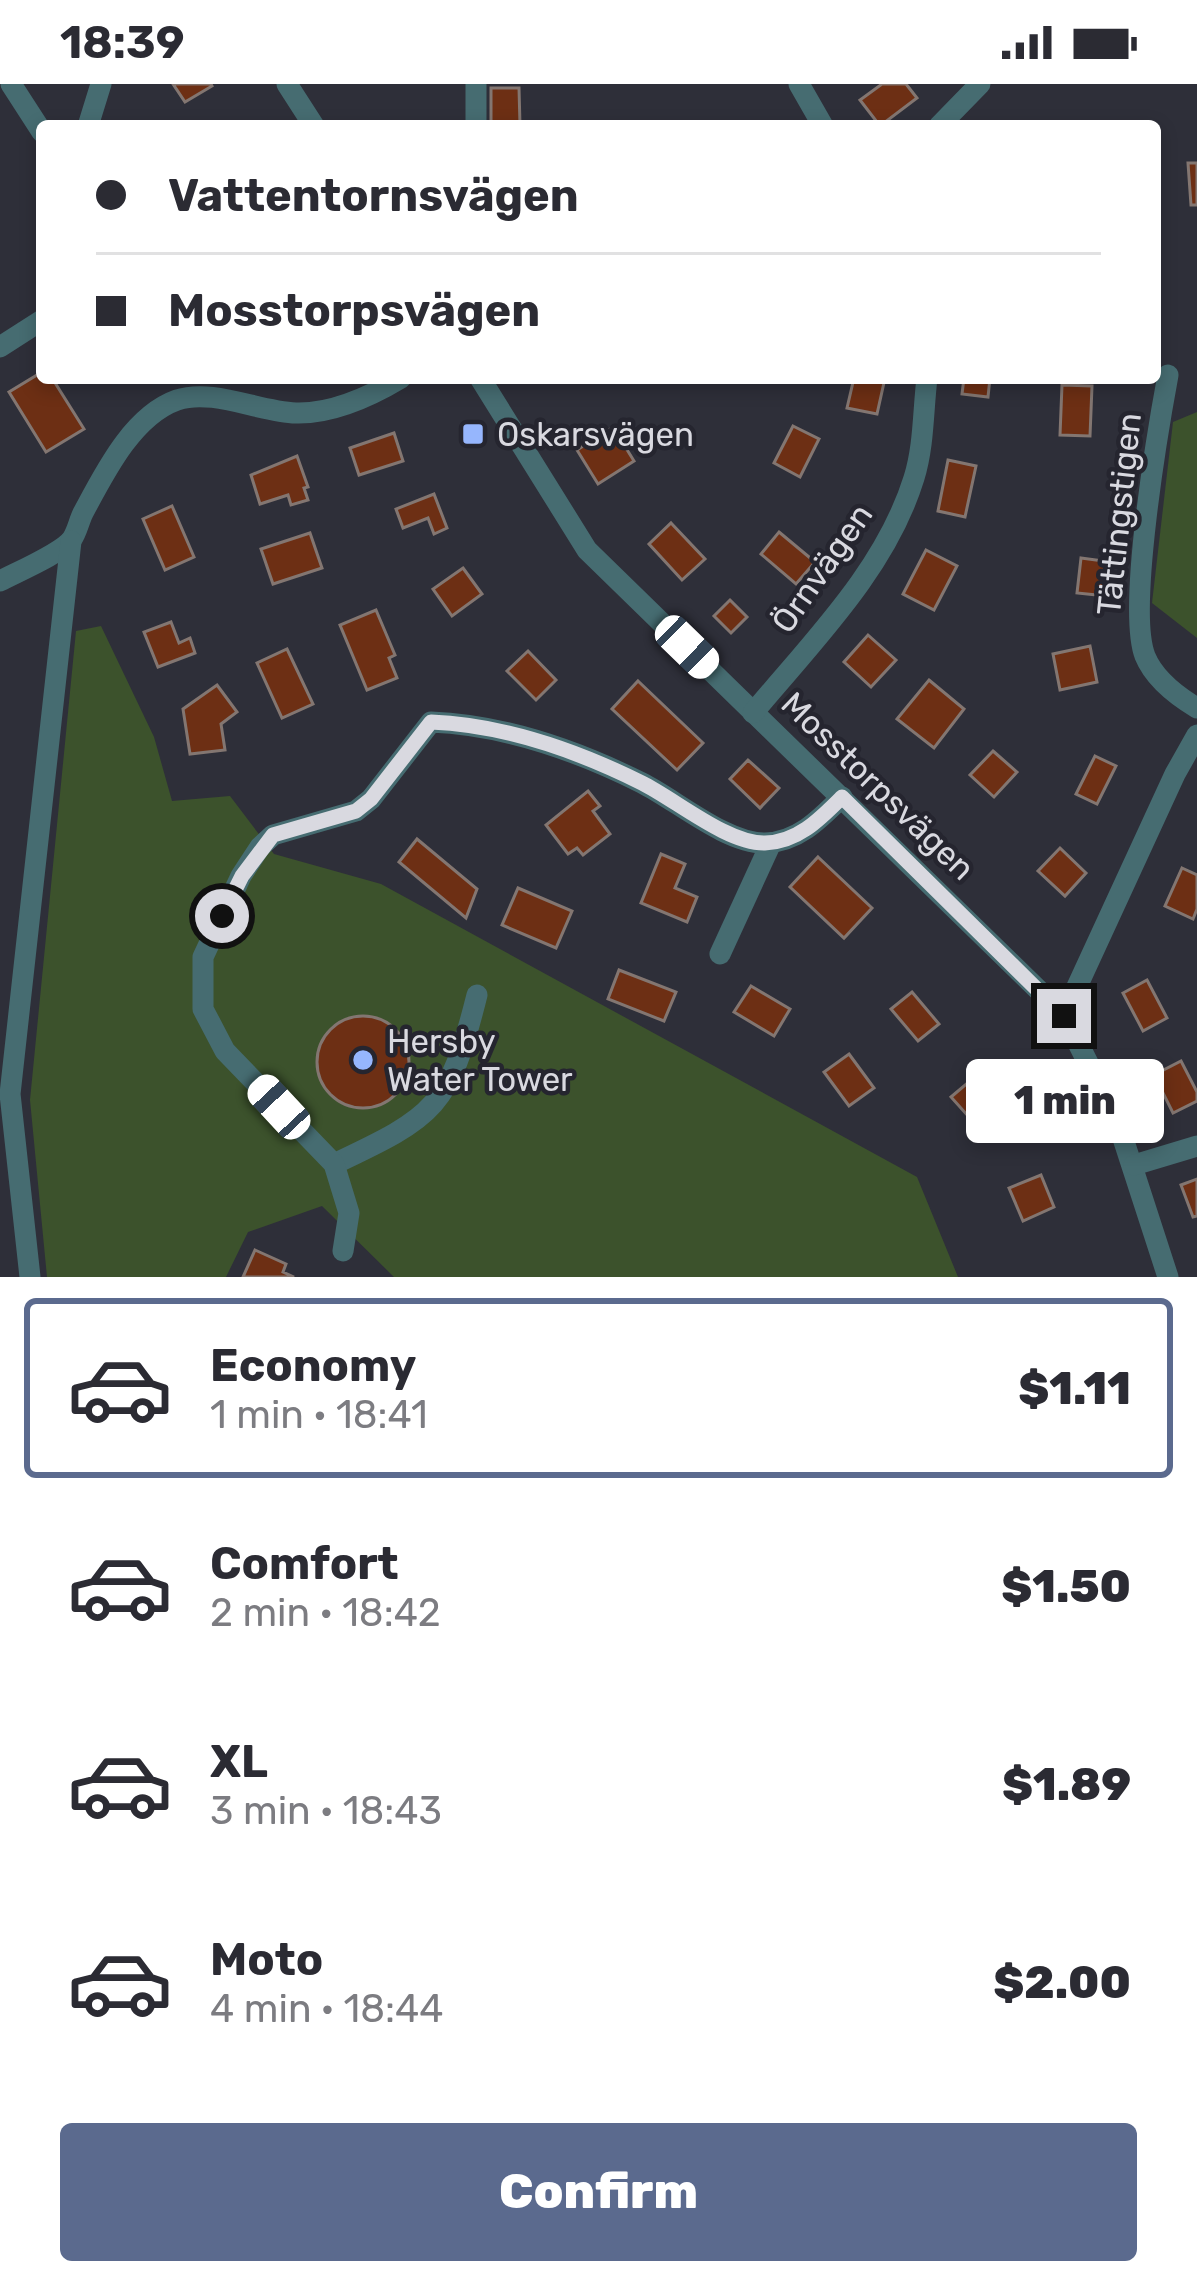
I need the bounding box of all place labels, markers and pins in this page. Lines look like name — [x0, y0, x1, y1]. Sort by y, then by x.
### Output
place label: Oskarsvägen — [497, 415, 694, 454]
marker: Oskarsvägen — [460, 421, 486, 447]
place label: Hersby Water Tower — [387, 1022, 573, 1099]
marker: Hersby Water Tower — [350, 1047, 376, 1073]

